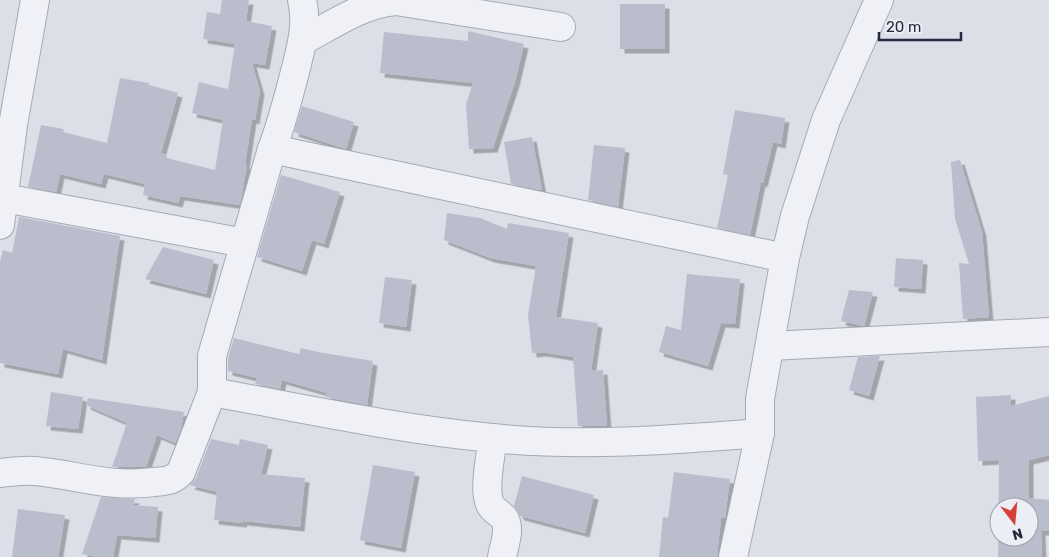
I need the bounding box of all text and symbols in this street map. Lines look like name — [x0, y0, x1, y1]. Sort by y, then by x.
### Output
scale bar — [879, 10, 962, 42]
text: 20 m — [886, 18, 921, 36]
north arrow — [989, 497, 1039, 547]
text: N — [1010, 524, 1025, 544]

